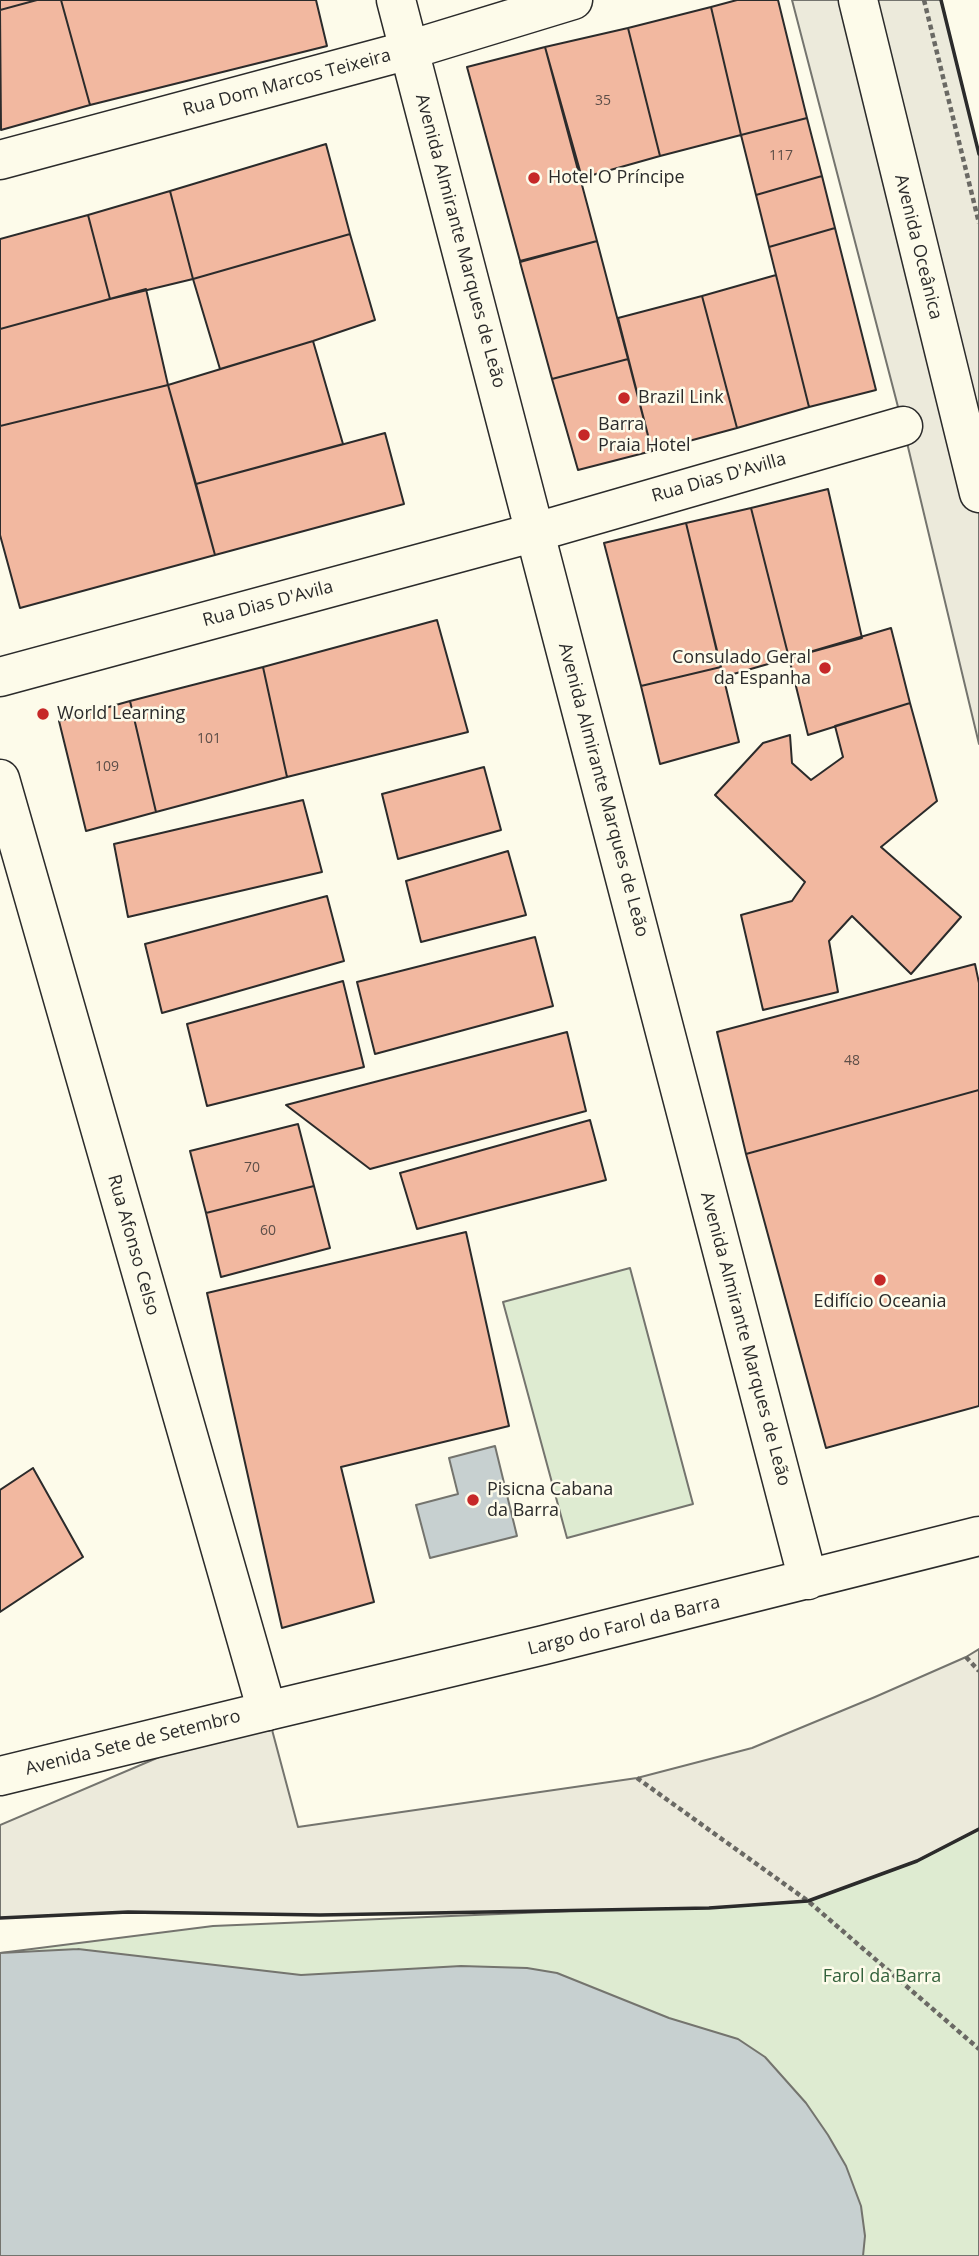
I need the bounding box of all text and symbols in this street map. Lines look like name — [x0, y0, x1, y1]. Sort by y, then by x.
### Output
street label: Rua Dom Marcos Teixeira — [181, 45, 393, 121]
street label: Avenida Almirante Marques de Leão — [410, 92, 510, 390]
house number: 35 — [595, 93, 611, 109]
house number: 117 — [769, 148, 793, 164]
place label: Hotel O Príncipe — [548, 167, 685, 189]
marker: Hotel O Príncipe — [526, 170, 542, 186]
street label: Avenida Oceânica — [890, 172, 946, 322]
place label: Brazil Link — [638, 387, 724, 409]
marker: Brazil Link — [616, 390, 632, 406]
place label: Barra Praia Hotel — [598, 414, 691, 457]
marker: Barra Praia Hotel — [576, 427, 592, 443]
street label: Rua Dias D'Avilla — [649, 449, 789, 507]
street label: Rua Dias D'Avila — [200, 576, 336, 632]
street label: Avenida Almirante Marques de Leão — [553, 641, 653, 939]
place label: Consulado Geral da Espanha — [672, 647, 811, 690]
marker: Consulado Geral da Espanha — [817, 660, 833, 676]
place label: World Learning — [57, 703, 185, 725]
marker: World Learning — [35, 706, 51, 722]
house number: 101 — [197, 731, 221, 747]
house number: 109 — [95, 759, 119, 775]
house number: 48 — [844, 1053, 860, 1069]
house number: 70 — [244, 1160, 260, 1176]
street label: Rua Afonso Celso — [103, 1172, 163, 1318]
street label: Avenida Almirante Marques de Leão — [695, 1190, 795, 1488]
house number: 60 — [260, 1223, 276, 1239]
marker: Edifício Oceania — [872, 1272, 888, 1288]
place label: Edifício Oceania — [813, 1291, 947, 1313]
place label: Pisicna Cabana da Barra — [487, 1479, 613, 1522]
marker: Pisicna Cabana da Barra — [465, 1492, 481, 1508]
street label: Largo do Farol da Barra — [526, 1592, 722, 1660]
street label: Avenida Sete de Setembro — [23, 1706, 243, 1780]
park label: Farol da Barra — [823, 1966, 941, 1988]

